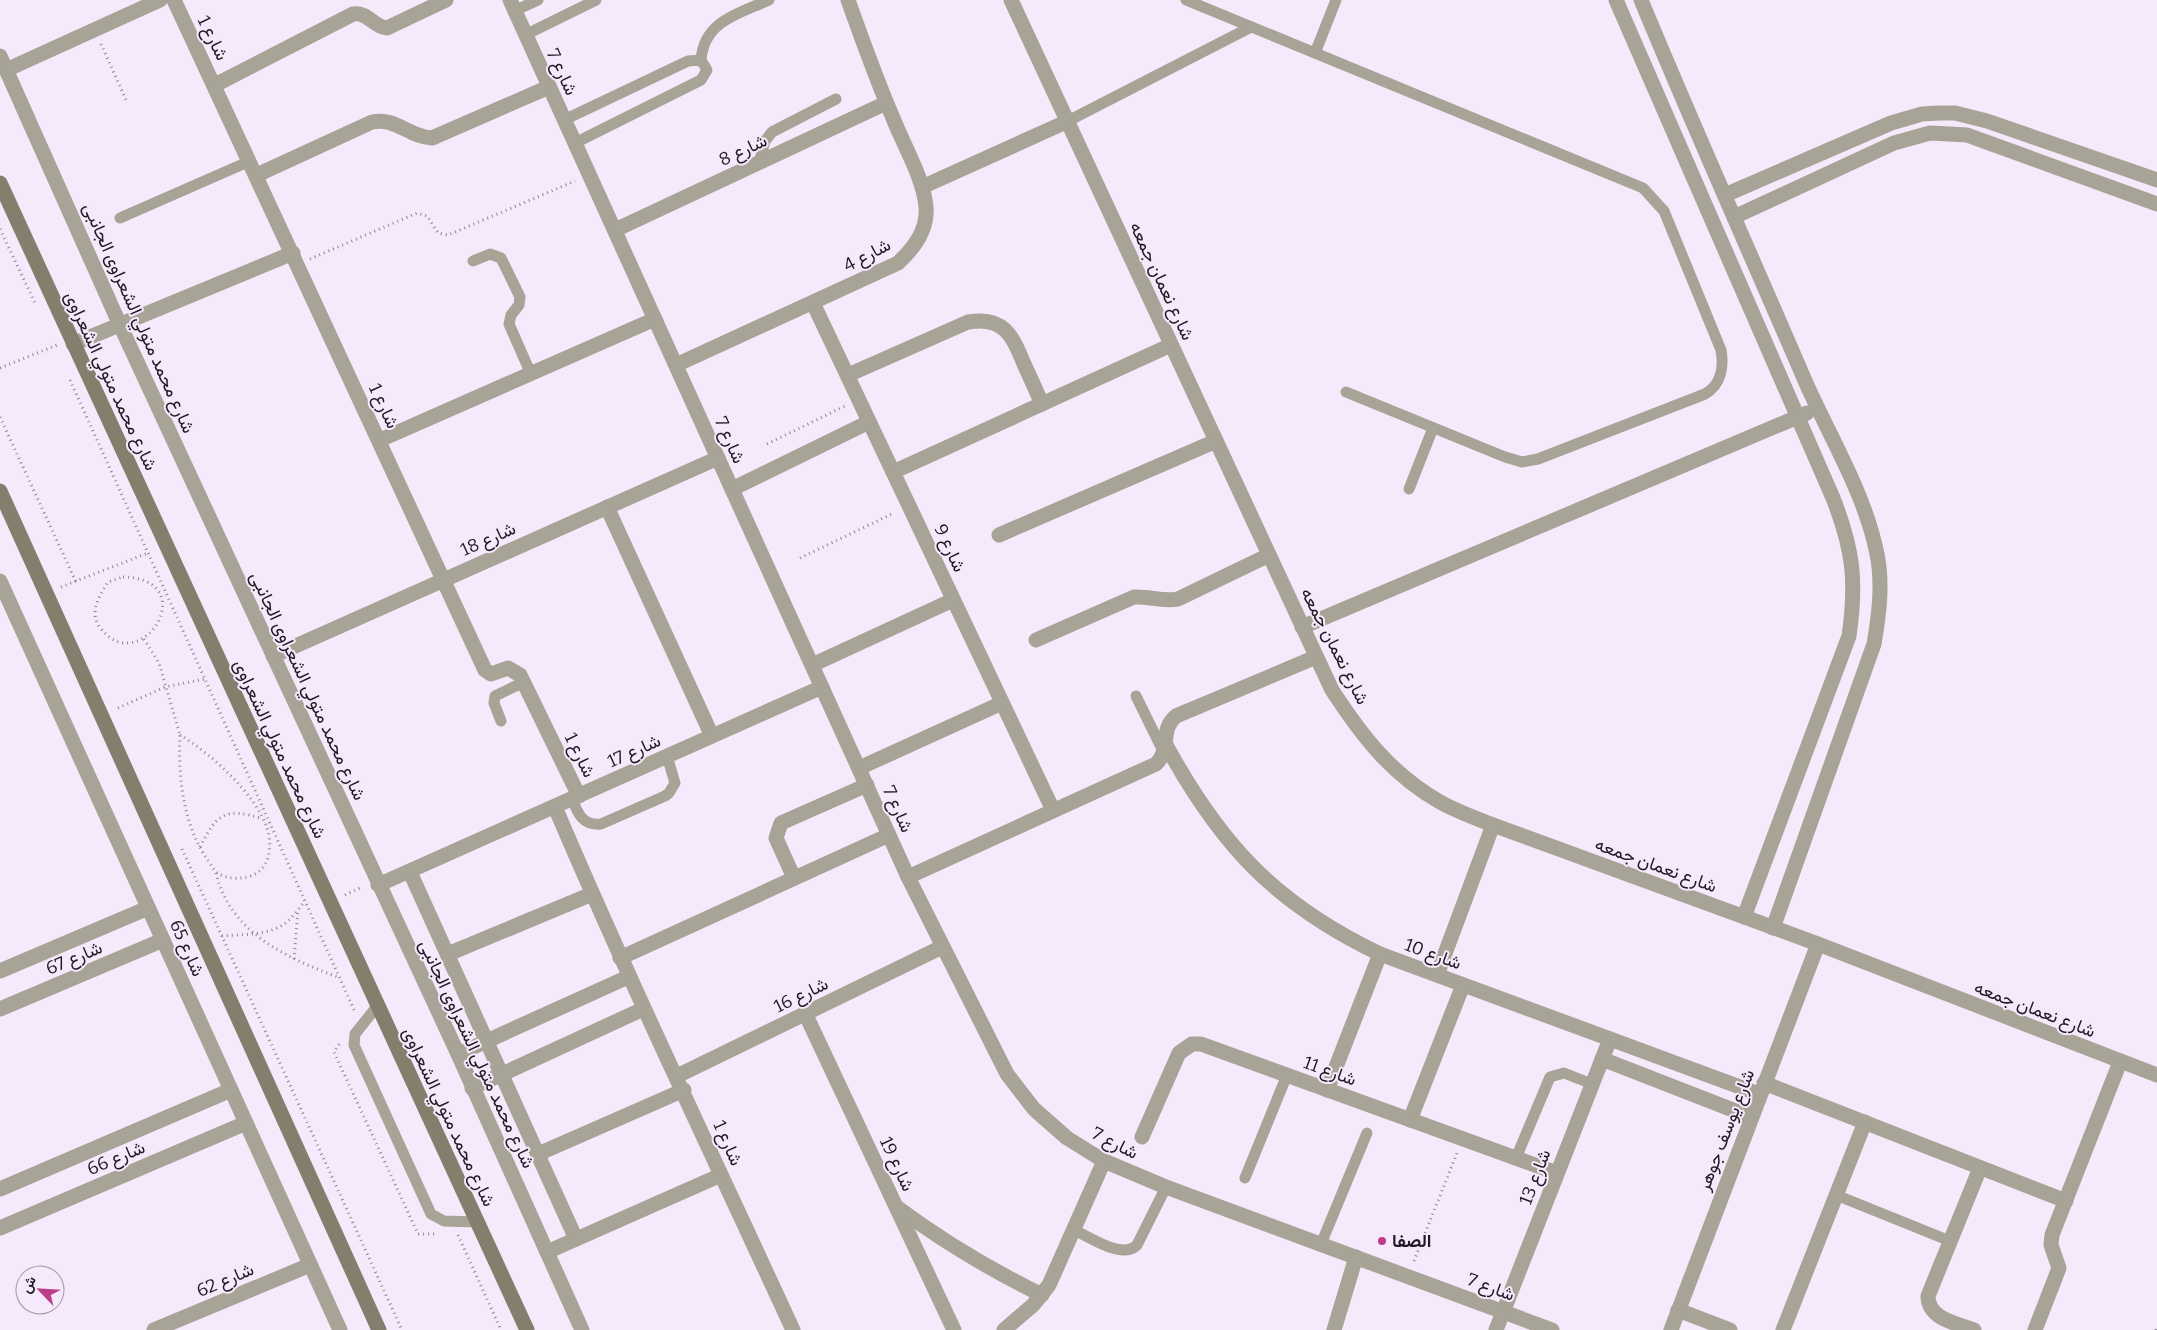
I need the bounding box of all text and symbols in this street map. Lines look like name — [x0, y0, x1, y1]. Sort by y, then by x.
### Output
street label: شارع 1 — [192, 12, 233, 64]
street label: شارع 7 — [541, 45, 582, 99]
street label: شارع 8 — [715, 129, 771, 172]
street label: شارع محمد متولي الشعراوى الجانبى — [78, 200, 200, 436]
street label: شارع نعمان جمعه — [1124, 218, 1199, 344]
street label: شارع 4 — [840, 233, 895, 277]
street label: شارع محمد متولي الشعراوى — [60, 288, 162, 474]
street label: شارع 1 — [363, 380, 404, 432]
street label: شارع 7 — [709, 413, 750, 467]
street label: شارع 18 — [457, 517, 519, 562]
street label: شارع 9 — [928, 521, 971, 576]
street label: شارع محمد متولي الشعراوى الجانبى — [245, 568, 371, 804]
street label: شارع نعمان جمعه — [1295, 584, 1374, 709]
street label: شارع محمد متولي الشعراوى — [229, 656, 331, 842]
street label: شارع 1 — [559, 729, 600, 781]
street label: شارع 17 — [604, 730, 664, 773]
street label: شارع 7 — [877, 782, 918, 836]
street label: شارع نعمان جمعه — [1592, 833, 1720, 898]
street label: شارع 65 — [164, 916, 209, 980]
street label: شارع 10 — [1401, 934, 1464, 975]
street label: شارع 67 — [42, 936, 106, 981]
street label: شارع محمد متولي الشعراوى الجانبى — [414, 936, 540, 1172]
street label: شارع 16 — [770, 972, 832, 1018]
street label: شارع نعمان جمعه — [1971, 976, 2099, 1043]
street label: شارع محمد متولي الشعراوى — [398, 1024, 500, 1210]
street label: شارع 11 — [1300, 1051, 1359, 1092]
street label: شارع يوسف جوهر — [1692, 1066, 1760, 1195]
street label: شارع 1 — [707, 1117, 748, 1169]
street label: شارع 7 — [1088, 1122, 1142, 1165]
street label: شارع 19 — [874, 1133, 919, 1195]
street label: شارع 66 — [84, 1136, 149, 1181]
street label: شارع 13 — [1514, 1146, 1556, 1208]
place label: الصفا — [1392, 1230, 1431, 1252]
marker: الصفا — [1376, 1235, 1388, 1247]
street label: شارع 62 — [193, 1258, 257, 1303]
north arrow — [15, 1265, 65, 1315]
street label: شارع 7 — [1464, 1268, 1518, 1307]
text: ش — [17, 1273, 40, 1296]

